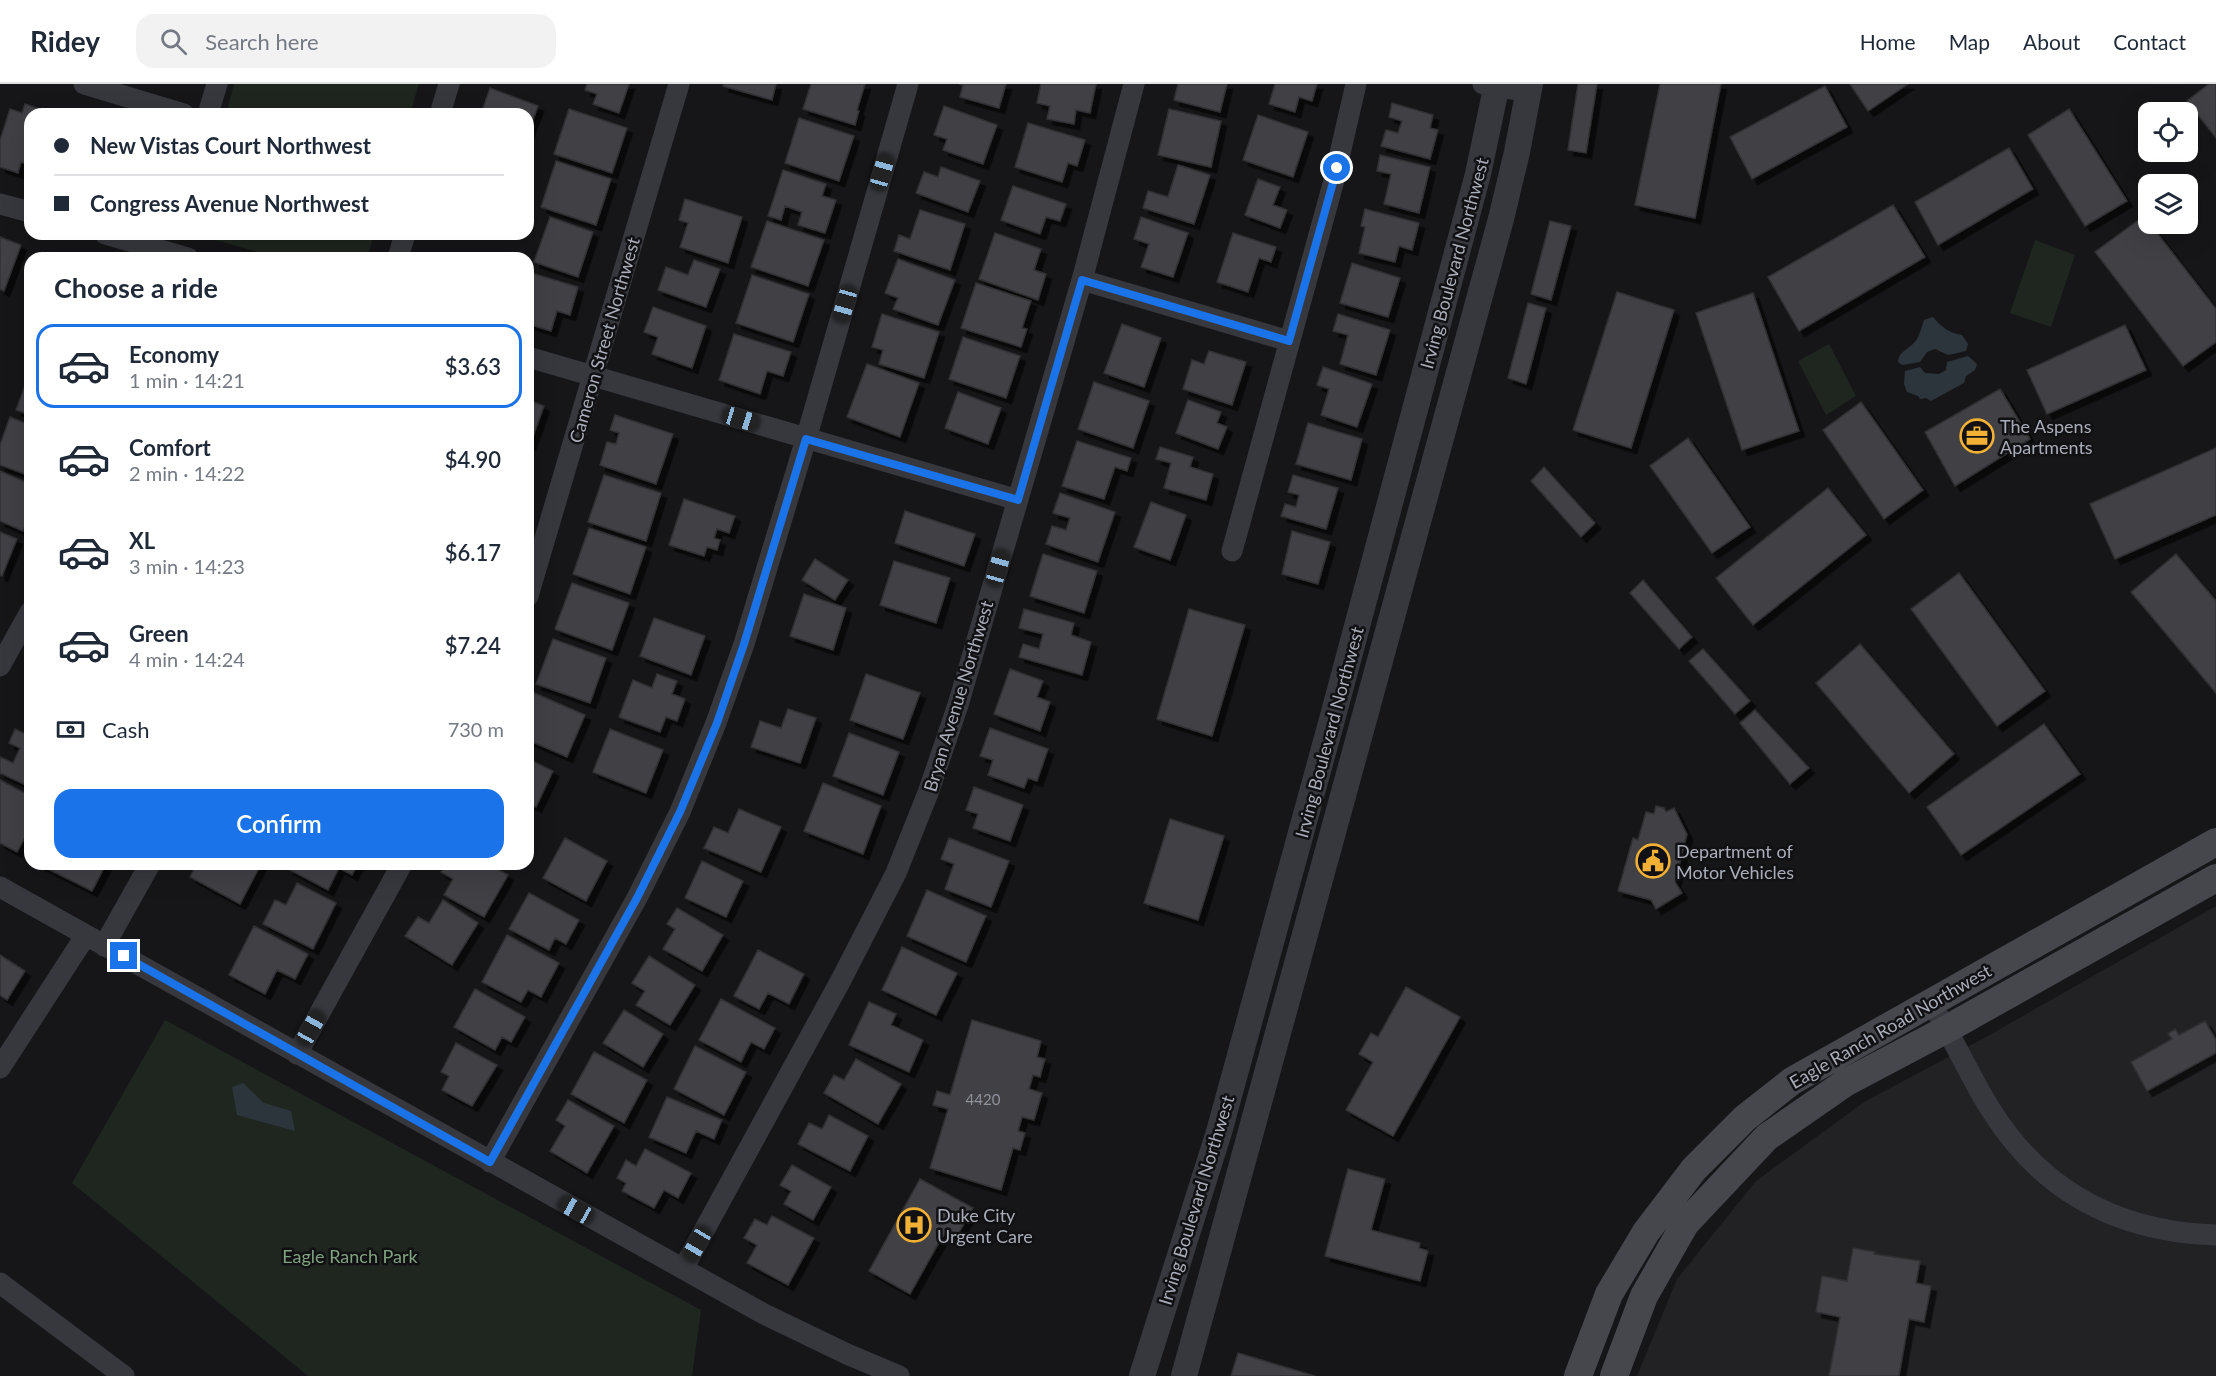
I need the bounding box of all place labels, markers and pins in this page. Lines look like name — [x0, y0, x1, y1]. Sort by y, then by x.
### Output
place label: The Aspens Apartments — [2000, 415, 2093, 458]
office icon: The Aspens Apartments — [1959, 418, 1995, 454]
place label: Department of Motor Vehicles — [1676, 840, 1794, 883]
public building icon: Department of Motor Vehicles — [1635, 843, 1671, 879]
place label: Duke City Urgent Care — [937, 1204, 1033, 1247]
hospital icon: Duke City Urgent Care — [896, 1207, 932, 1243]

